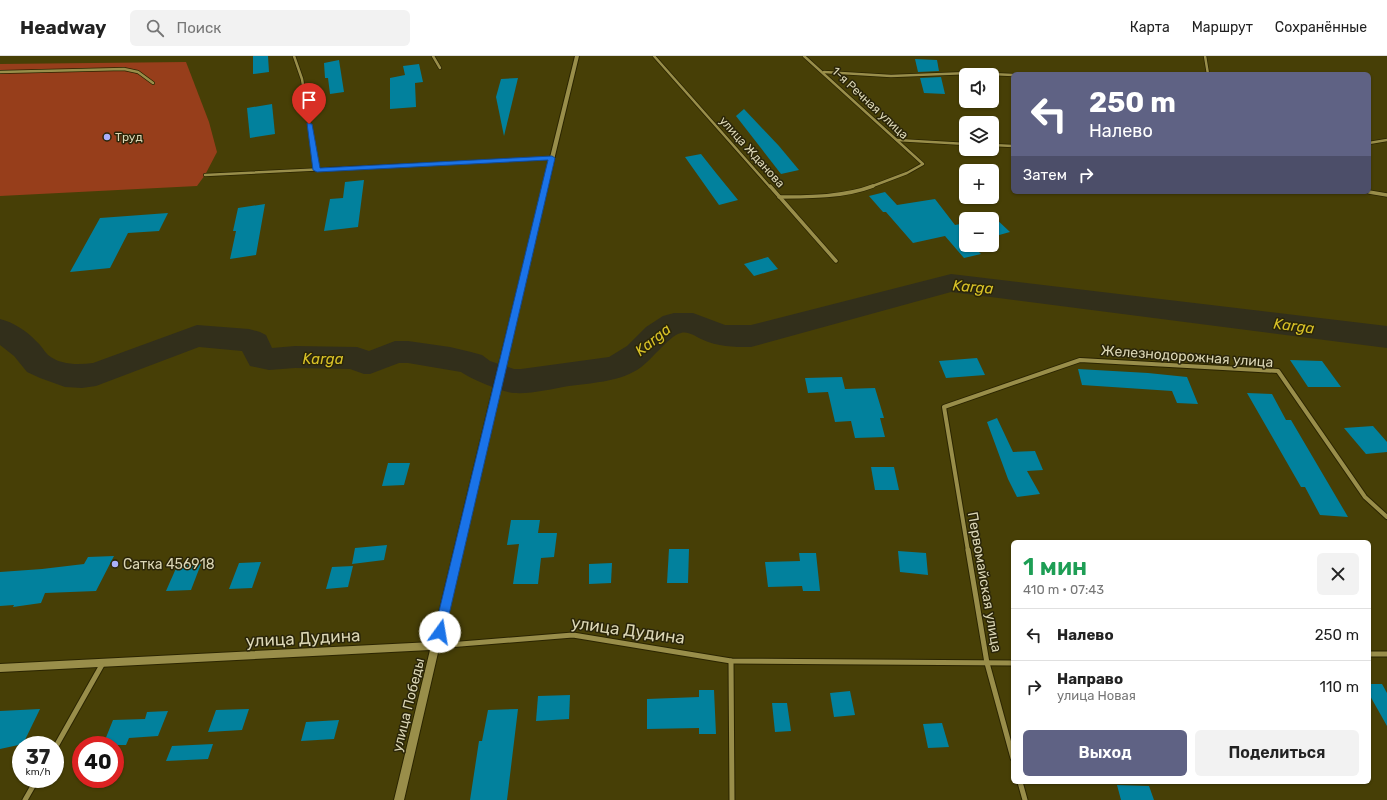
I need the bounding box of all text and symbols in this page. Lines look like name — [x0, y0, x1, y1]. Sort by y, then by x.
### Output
search box — [130, 10, 410, 46]
text: Headway — [20, 16, 106, 39]
icon: search — [144, 17, 166, 39]
text: Поиск — [176, 19, 221, 37]
text: Карта — [1130, 19, 1170, 36]
text: Маршрут — [1192, 19, 1253, 36]
text: Сохранённые — [1275, 19, 1367, 36]
street label: 1-я Речная улица — [829, 64, 911, 142]
map controls — [959, 68, 999, 252]
button: sound — [959, 68, 999, 108]
pin — [292, 83, 326, 124]
text: 250 m — [1089, 86, 1176, 119]
icon: left — [1023, 88, 1075, 140]
icon: arrive — [298, 89, 320, 111]
street label: улица Жданова — [716, 114, 788, 190]
button: layers — [959, 116, 999, 156]
text: Налево — [1089, 120, 1153, 142]
place label: Труд — [115, 130, 143, 144]
marker: Труд — [102, 132, 112, 142]
button: + — [959, 164, 999, 204]
icon: right — [1075, 164, 1097, 186]
text: Затем — [1023, 166, 1067, 184]
button: − — [959, 212, 999, 252]
water label: Karga — [952, 276, 994, 298]
water label: Karga — [1273, 315, 1316, 337]
water label: Karga — [631, 320, 675, 360]
street label: Железнодорожная улица — [1100, 342, 1274, 371]
water label: Karga — [303, 350, 344, 368]
street label: Первомайская улица — [964, 511, 1005, 654]
text: 1 мин — [1023, 553, 1087, 581]
button: close — [1317, 553, 1359, 595]
place label: Сатка 456918 — [123, 556, 215, 573]
marker: Сатка 456918 — [110, 559, 120, 569]
text: 410 m · 07:43 — [1023, 582, 1104, 597]
position arrow — [419, 611, 461, 653]
street label: улица Дудина — [570, 612, 686, 648]
icon: left — [1023, 624, 1045, 646]
street label: улица Дудина — [245, 625, 361, 651]
text: Налево — [1057, 626, 1114, 644]
text: 250 m — [1315, 626, 1359, 644]
street label: улица Победы — [389, 656, 428, 754]
text: Направо — [1057, 670, 1123, 688]
icon: right — [1023, 676, 1045, 698]
text: 110 m — [1320, 678, 1359, 696]
text: улица Новая — [1057, 688, 1136, 703]
button: Выход — [1023, 730, 1187, 776]
button: Поделиться — [1195, 730, 1359, 776]
speed limit sign: 40 — [72, 736, 124, 788]
text: 37 — [26, 745, 50, 769]
text: km/h — [26, 766, 50, 778]

